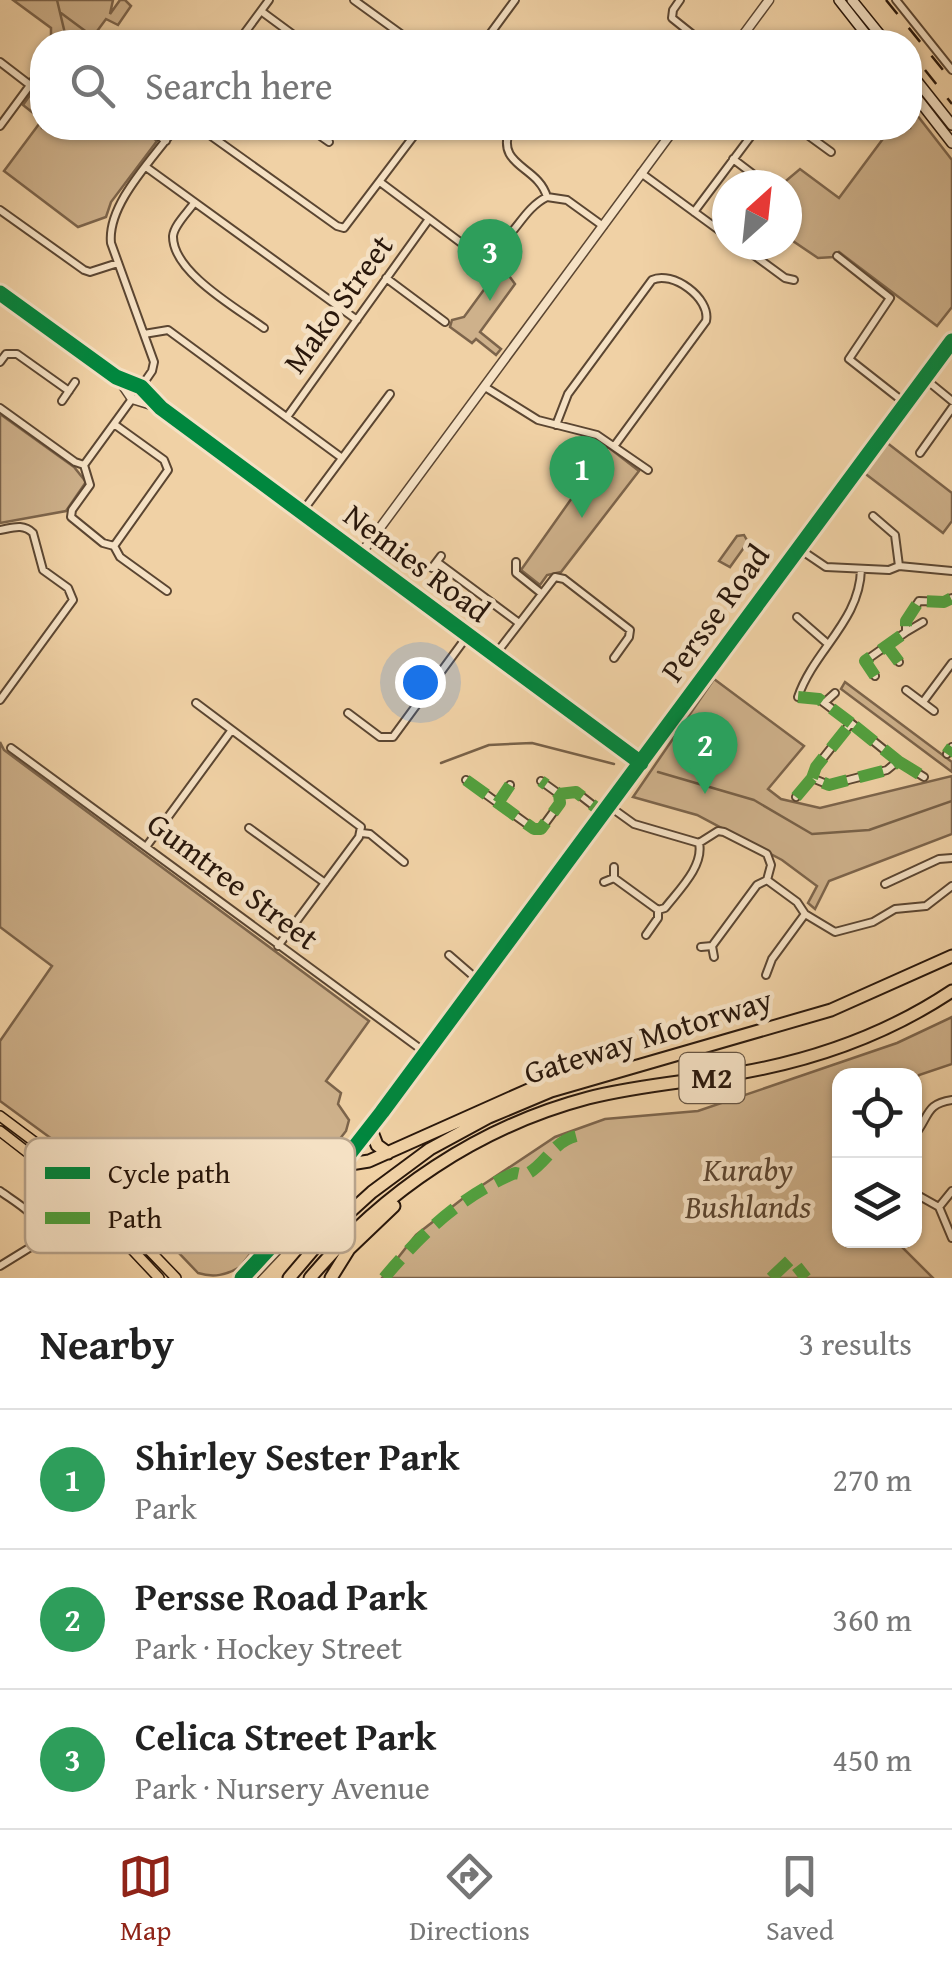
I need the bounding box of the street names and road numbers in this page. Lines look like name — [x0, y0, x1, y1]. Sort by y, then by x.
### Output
street label: Mako Street — [271, 225, 404, 383]
street label: Nemies Road — [334, 492, 500, 633]
street label: Persse Road — [649, 534, 781, 691]
street label: Gumtree Street — [138, 800, 329, 961]
street label: Gateway Motorway — [518, 975, 778, 1096]
road number: M2 — [680, 1053, 744, 1103]

